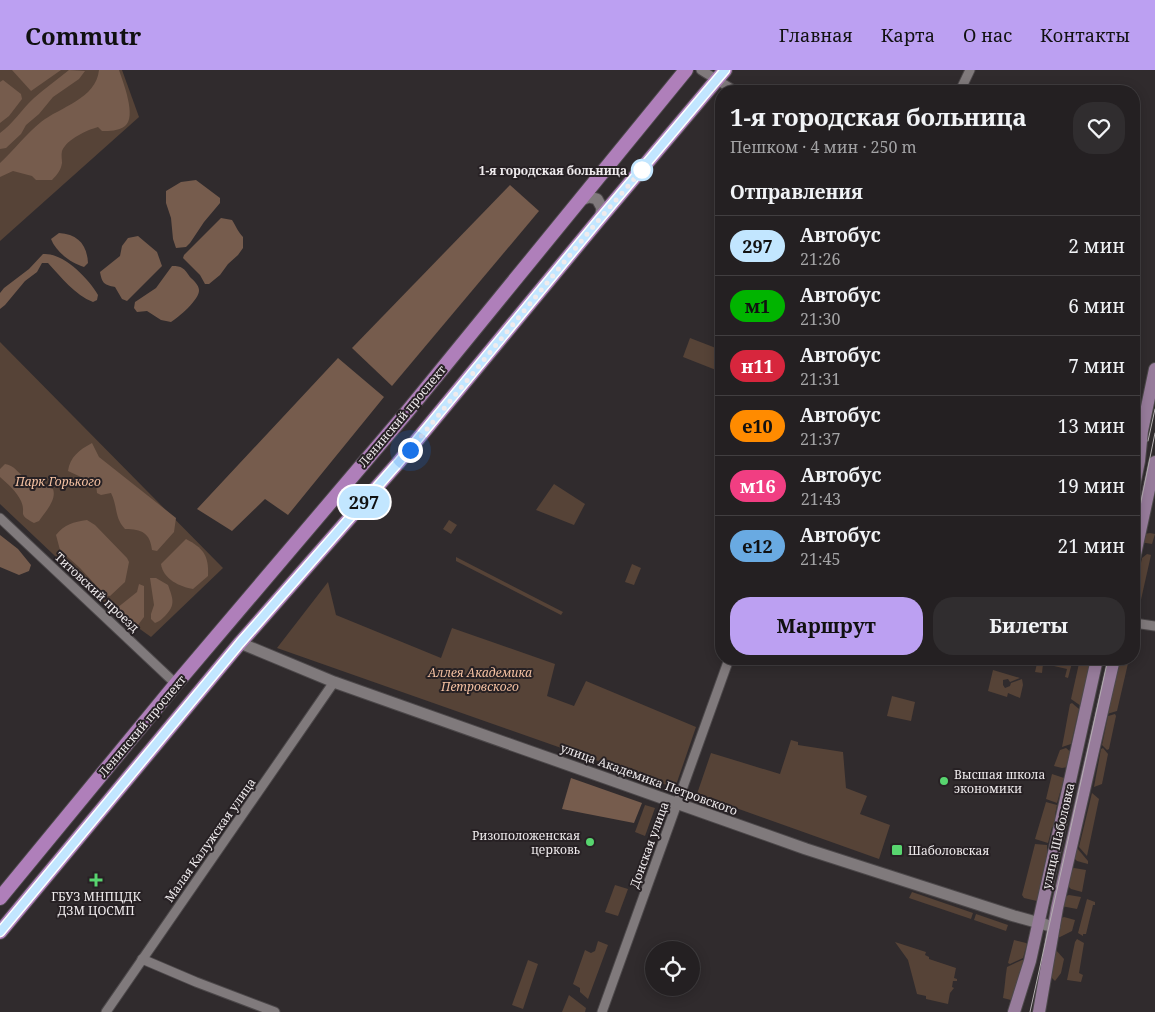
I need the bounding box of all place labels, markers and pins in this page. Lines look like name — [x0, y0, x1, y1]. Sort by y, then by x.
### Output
marker: 1-я городская больница — [631, 159, 653, 181]
place label: 1-я городская больница — [479, 162, 627, 179]
place label: Высшая школа экономики — [954, 766, 1045, 797]
marker: Высшая школа экономики — [938, 775, 950, 787]
place label: Ризоположенская церковь — [472, 827, 581, 858]
marker: Ризоположенская церковь — [584, 836, 596, 848]
place label: Шаболовская — [908, 842, 989, 859]
marker: Шаболовская — [890, 843, 904, 857]
marker: ГБУЗ МНПЦДК ДЗМ ЦОСМП — [89, 873, 103, 887]
place label: ГБУЗ МНПЦДК ДЗМ ЦОСМП — [51, 888, 141, 919]

